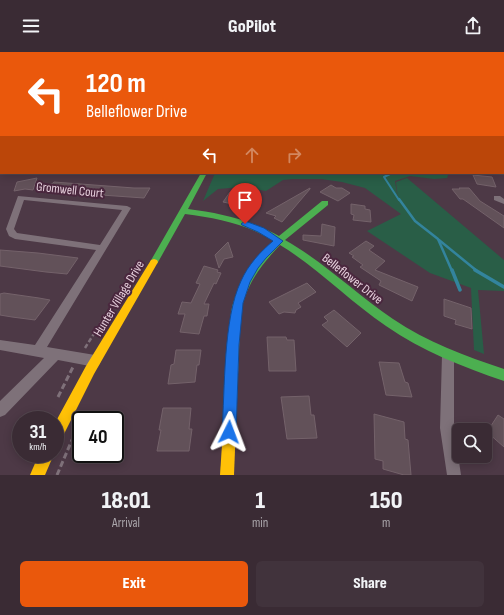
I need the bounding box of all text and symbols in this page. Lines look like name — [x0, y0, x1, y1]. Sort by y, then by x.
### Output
icon: menu — [20, 15, 42, 37]
icon: share — [462, 15, 484, 37]
text: GoPilot — [228, 16, 276, 37]
text: 120 m — [86, 67, 146, 100]
icon: left — [20, 68, 72, 120]
text: Belleflower Drive — [86, 101, 187, 122]
icon: left — [199, 144, 221, 166]
icon: ahead — [241, 144, 263, 166]
icon: right — [283, 144, 305, 166]
street label: Gromwell Court — [35, 178, 105, 202]
pin — [228, 183, 262, 224]
icon: arrive — [234, 189, 256, 211]
street label: Belleflower Drive — [319, 250, 386, 308]
street label: Hunter Village Drive — [90, 258, 148, 339]
speed limit sign: 40 — [72, 411, 124, 463]
position arrow — [208, 411, 250, 453]
text: 31 — [30, 420, 46, 444]
map controls — [452, 423, 492, 463]
button: search — [452, 423, 492, 463]
text: km/h — [29, 441, 47, 453]
text: 18:01 — [102, 486, 150, 515]
text: 1 — [255, 486, 265, 515]
text: 150 — [370, 486, 402, 515]
text: Arrival — [112, 515, 140, 531]
text: min — [252, 515, 268, 531]
text: m — [382, 515, 390, 531]
button: Exit — [20, 561, 248, 607]
button: Share — [256, 561, 484, 607]

